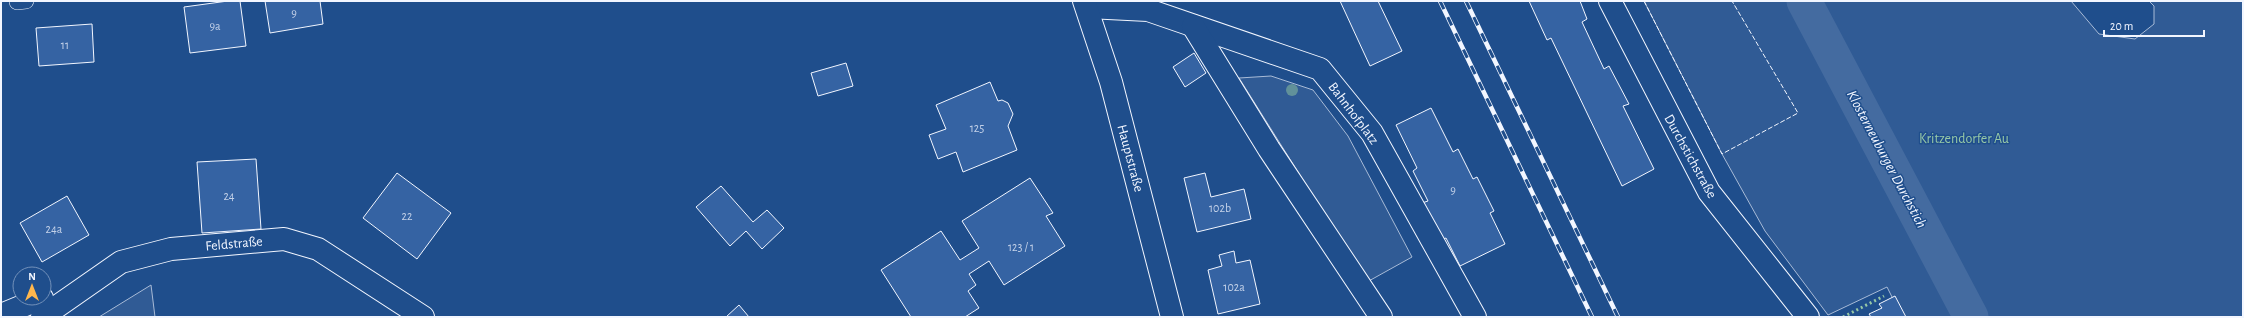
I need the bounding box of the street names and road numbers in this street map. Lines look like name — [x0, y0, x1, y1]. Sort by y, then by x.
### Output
street label: Bahnhofplatz — [1325, 80, 1381, 147]
street label: Durchstichstraße — [1661, 112, 1719, 201]
street label: Hauptstraße — [1114, 123, 1146, 193]
street label: Feldstraße — [205, 235, 263, 253]

